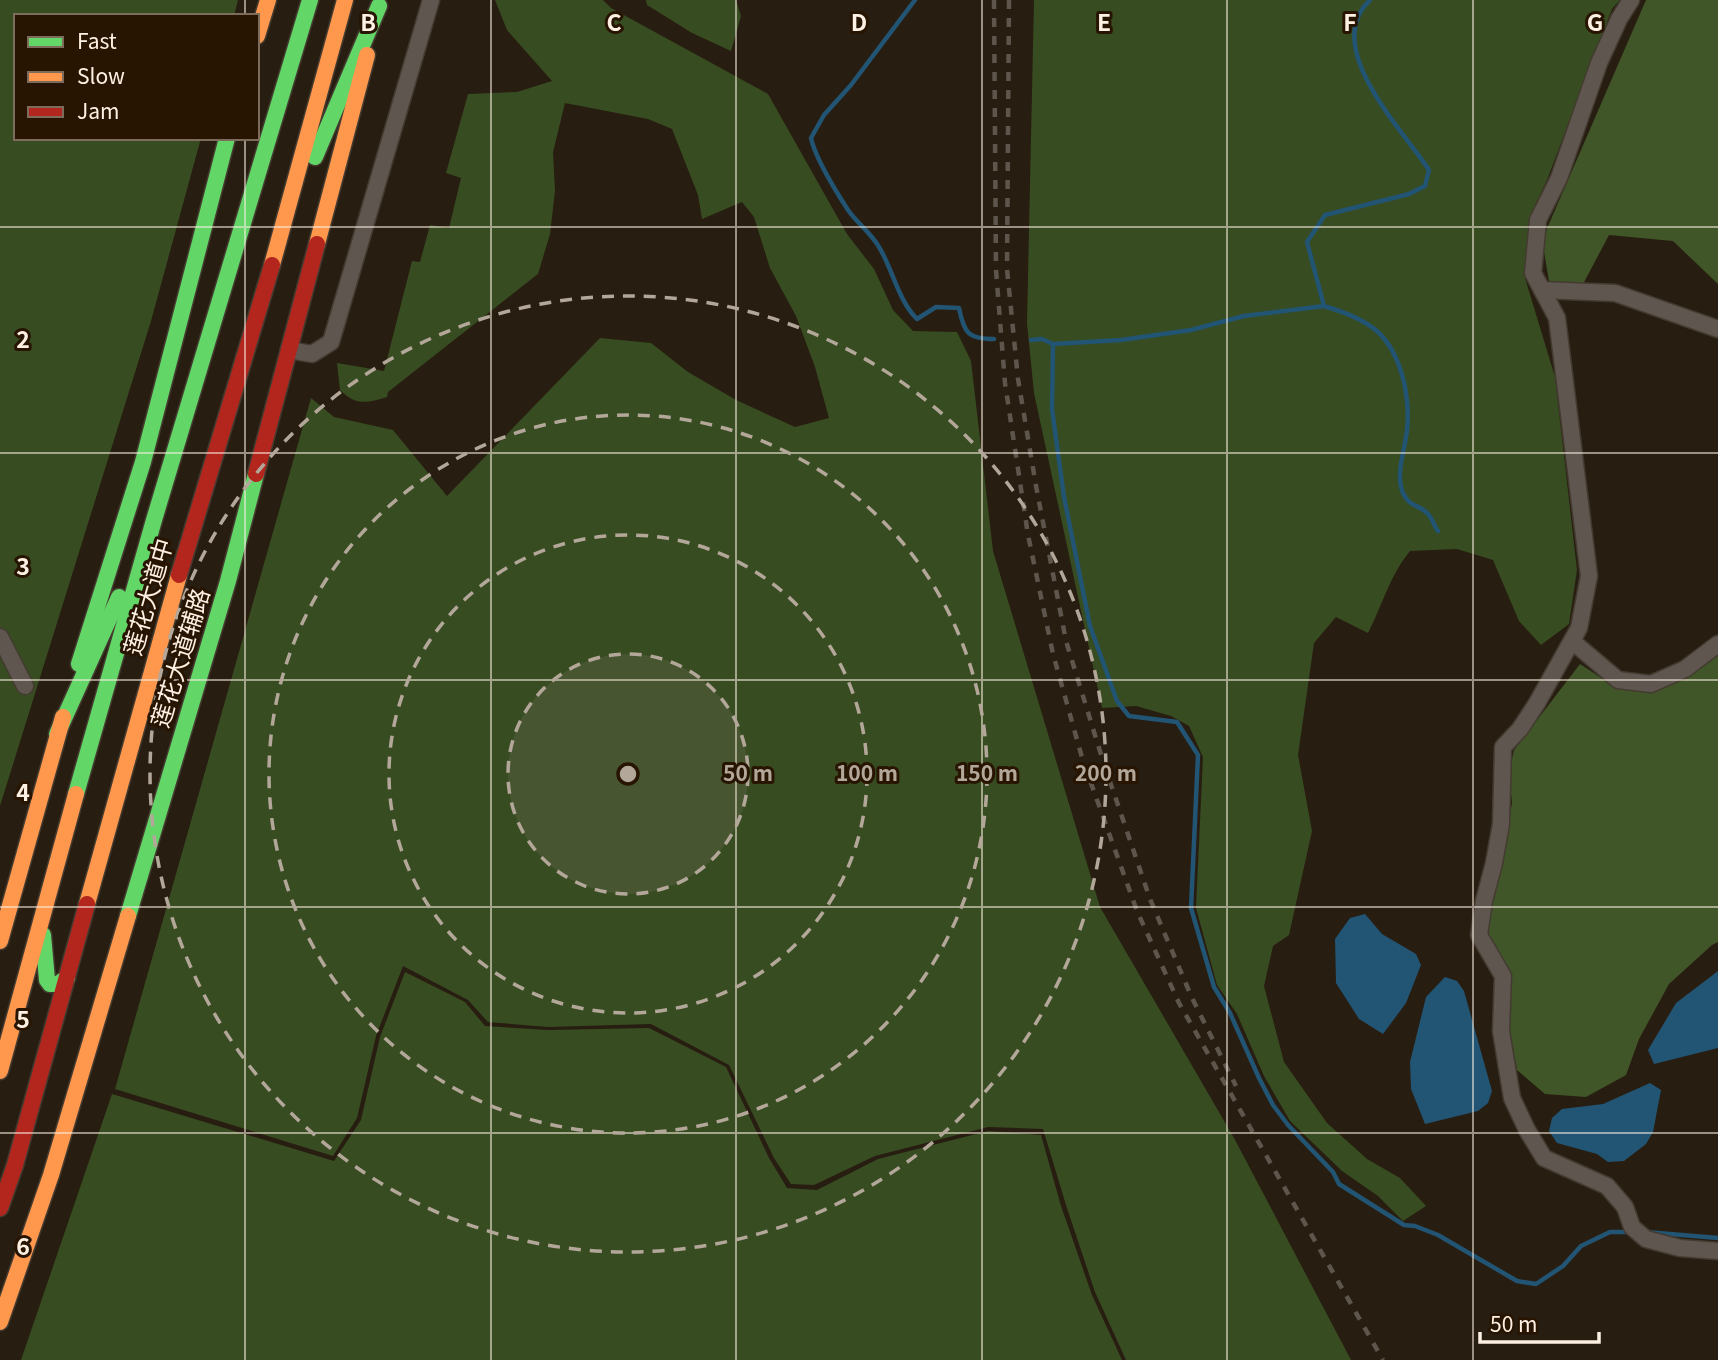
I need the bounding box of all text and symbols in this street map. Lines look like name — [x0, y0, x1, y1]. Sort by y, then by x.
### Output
text: B — [360, 4, 376, 38]
text: C — [606, 4, 622, 38]
text: D — [851, 4, 867, 38]
text: E — [1097, 4, 1111, 38]
text: F — [1343, 4, 1357, 38]
text: G — [1587, 4, 1603, 38]
legend — [14, 14, 259, 140]
text: Fast — [77, 25, 117, 55]
text: Slow — [77, 60, 125, 90]
text: Jam — [77, 95, 120, 125]
text: 2 — [16, 321, 30, 355]
street label: 莲花大道中 — [113, 534, 180, 659]
text: 3 — [16, 548, 30, 582]
street label: 莲花大道辅路 — [141, 583, 216, 731]
text: 50 m — [723, 757, 773, 787]
text: 100 m — [836, 757, 898, 787]
text: 150 m — [956, 757, 1018, 787]
text: 200 m — [1075, 757, 1137, 787]
centre of rings — [616, 762, 640, 786]
text: 4 — [16, 774, 30, 808]
text: 5 — [16, 1001, 30, 1035]
text: 6 — [16, 1228, 30, 1262]
scale bar — [1480, 1300, 1599, 1344]
text: 50 m — [1490, 1308, 1537, 1338]

